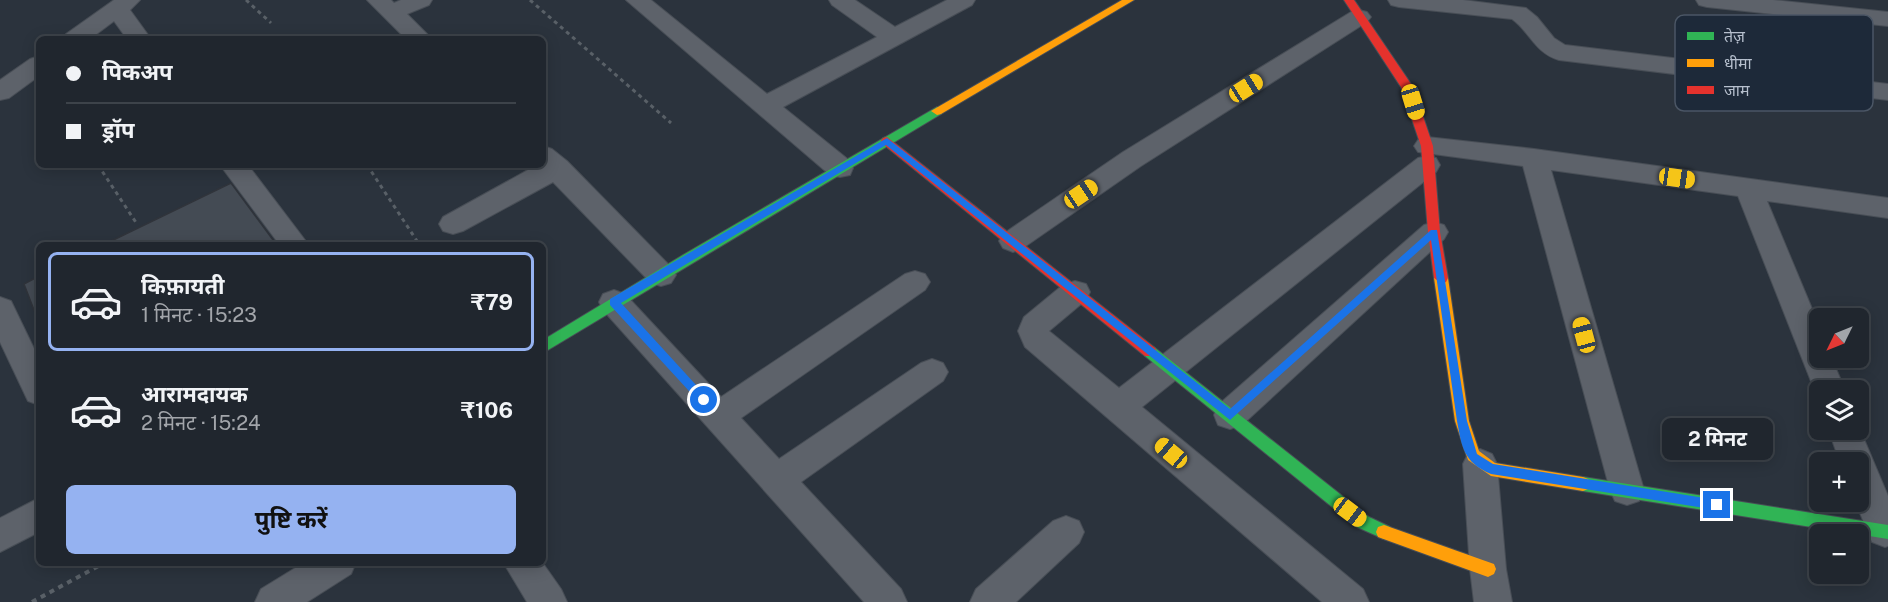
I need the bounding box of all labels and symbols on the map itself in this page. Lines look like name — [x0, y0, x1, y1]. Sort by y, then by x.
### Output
legend — [1675, 15, 1873, 111]
text: तेज़ — [1724, 27, 1746, 46]
text: धीमा — [1724, 54, 1753, 73]
car — [1226, 71, 1266, 105]
text: जाम — [1724, 81, 1750, 100]
car — [1399, 82, 1427, 122]
car — [1658, 167, 1696, 189]
car — [1061, 176, 1101, 212]
north arrow — [1809, 308, 1869, 368]
car — [1571, 315, 1597, 355]
route start — [690, 386, 717, 413]
callout: 2 मिनट — [1662, 418, 1772, 460]
car — [1151, 435, 1191, 471]
route end — [1703, 491, 1730, 518]
car — [1330, 494, 1370, 530]

